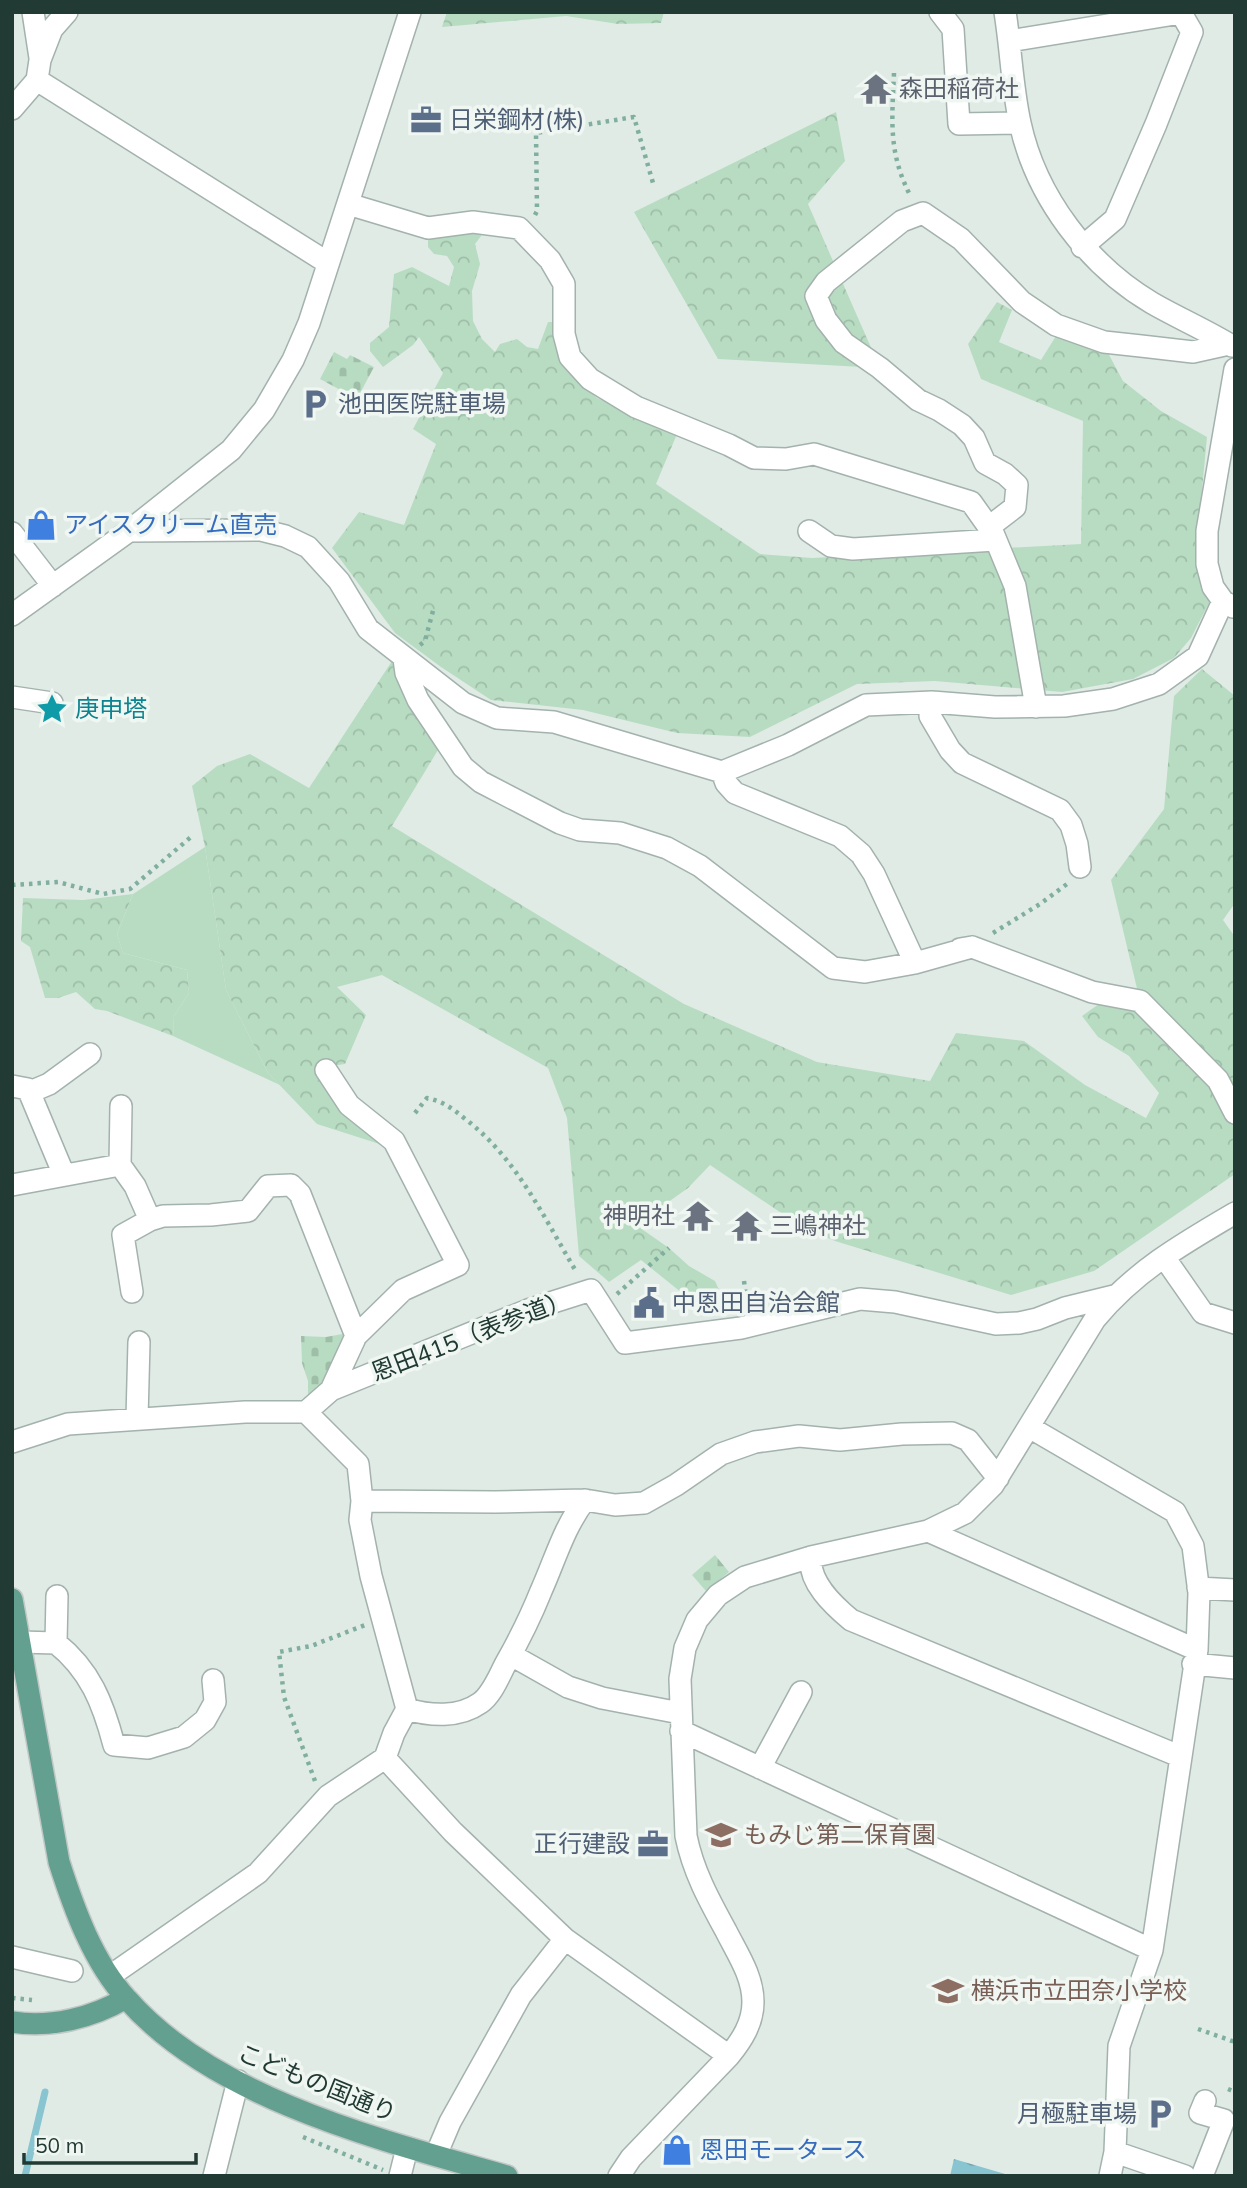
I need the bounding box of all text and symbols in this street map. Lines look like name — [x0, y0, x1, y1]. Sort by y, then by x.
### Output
temple icon: 森田稲荷社 — [859, 72, 893, 106]
place label: 森田稲荷社 — [899, 73, 1019, 103]
office icon: 日栄鋼材(株) — [409, 103, 443, 137]
place label: 日栄鋼材(株) — [449, 104, 584, 134]
parking icon: 池田医院駐車場 — [298, 387, 332, 421]
place label: 池田医院駐車場 — [338, 388, 506, 418]
shop icon: アイスクリーム直売 — [24, 508, 58, 542]
place label: アイスクリーム直売 — [64, 509, 277, 539]
place icon: 庚申塔 — [35, 692, 69, 726]
place label: 庚申塔 — [75, 693, 147, 723]
temple icon: 神明社 — [681, 1199, 715, 1233]
place label: 神明社 — [603, 1200, 675, 1230]
temple icon: 三嶋神社 — [730, 1209, 764, 1243]
place label: 三嶋神社 — [770, 1210, 866, 1240]
street label: 恩田415（表参道） — [367, 1283, 575, 1387]
public building icon: 中恩田自治会館 — [632, 1286, 666, 1320]
place label: 中恩田自治会館 — [672, 1287, 840, 1317]
school or university icon: もみじ第二保育園 — [704, 1818, 738, 1852]
place label: もみじ第二保育園 — [744, 1819, 936, 1849]
office icon: 正行建設 — [636, 1827, 670, 1861]
place label: 正行建設 — [534, 1828, 630, 1858]
school or university icon: 横浜市立田奈小学校 — [931, 1974, 965, 2008]
place label: 横浜市立田奈小学校 — [971, 1975, 1187, 2005]
street label: こどもの国通り — [234, 2037, 401, 2127]
parking icon: 月極駐車場 — [1143, 2097, 1177, 2131]
place label: 月極駐車場 — [1017, 2098, 1137, 2128]
scale bar — [24, 2122, 196, 2166]
text: 50 m — [35, 2132, 84, 2158]
shop icon: 恩田モータース — [660, 2133, 694, 2167]
place label: 恩田モータース — [700, 2134, 867, 2164]

